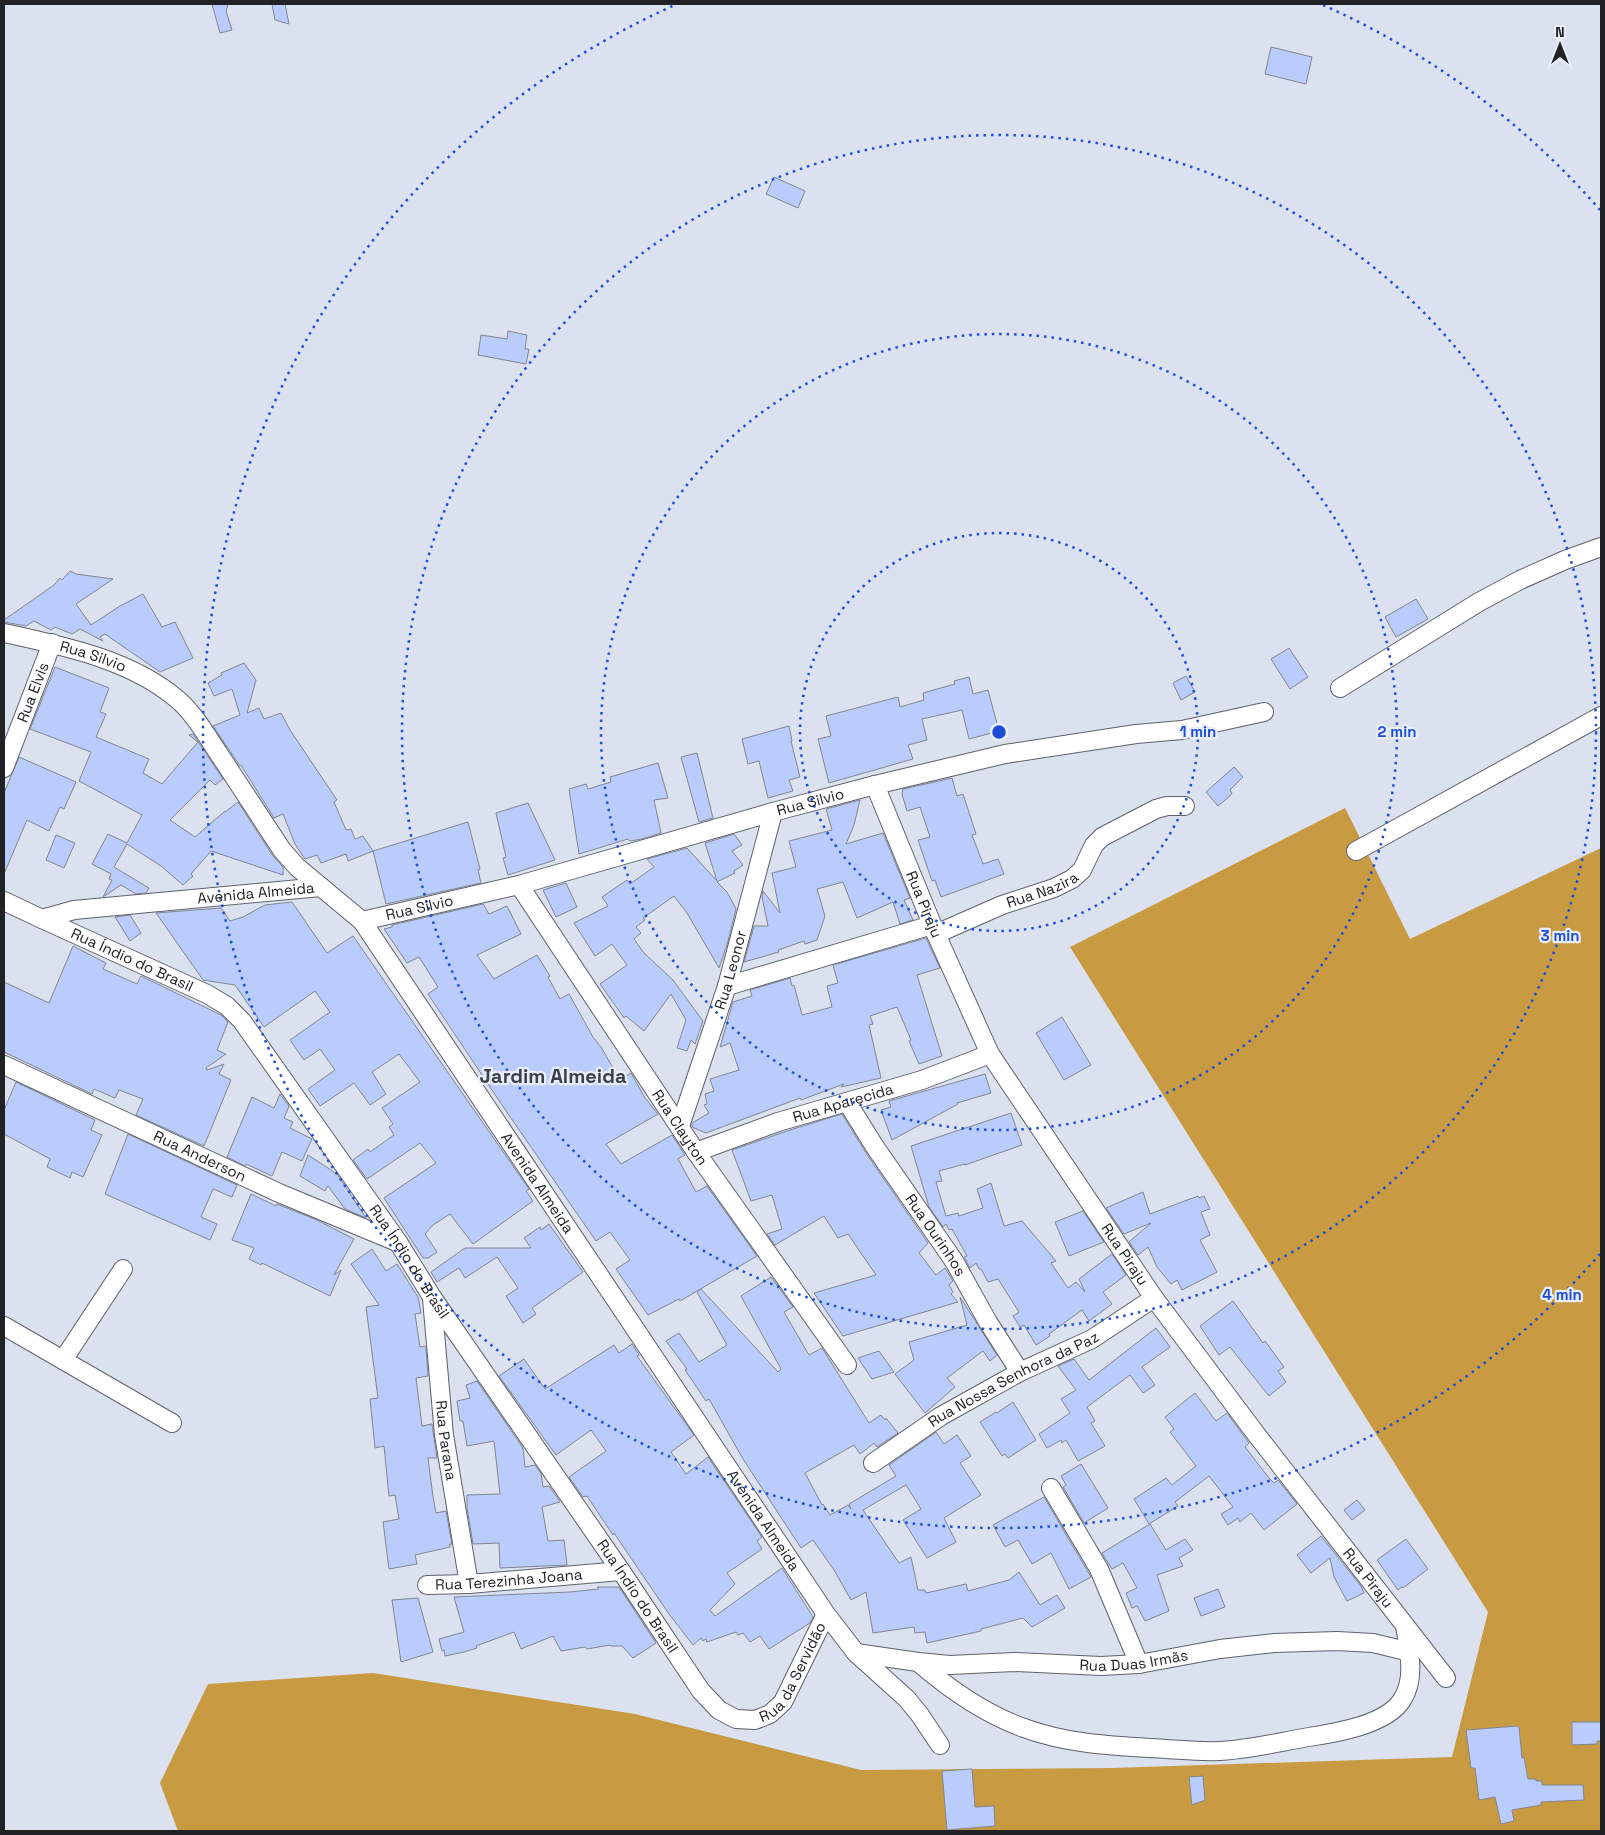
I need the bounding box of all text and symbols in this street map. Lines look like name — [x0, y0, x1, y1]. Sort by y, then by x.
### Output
north arrow — [1535, 20, 1585, 70]
text: N — [1555, 23, 1565, 41]
street label: Rua Silvio — [58, 636, 129, 676]
street label: Rua Elvis — [12, 659, 53, 725]
text: 1 min — [1180, 722, 1216, 741]
text: 2 min — [1378, 722, 1416, 741]
centre of rings — [990, 723, 1008, 741]
street label: Rua Silvio — [775, 784, 846, 820]
street label: Rua Nazira — [1004, 867, 1083, 912]
street label: Rua Piraju — [902, 868, 947, 941]
street label: Avenida Almeida — [196, 878, 316, 907]
street label: Rua Silvio — [384, 890, 455, 924]
street label: Rua Índio do Brasil — [68, 923, 197, 996]
text: 3 min — [1541, 926, 1579, 945]
street label: Rua Leonor — [710, 928, 750, 1012]
district label: Jardim Almeida — [480, 1063, 627, 1089]
street label: Rua Aparecida — [790, 1079, 896, 1126]
street label: Rua Clayton — [648, 1086, 712, 1169]
street label: Rua Anderson — [151, 1126, 249, 1185]
street label: Avenida Almeida — [497, 1129, 579, 1237]
street label: Rua Ourinhos — [901, 1190, 971, 1279]
street label: Rua Índio do Brasil — [366, 1201, 454, 1322]
street label: Rua Piraju — [1097, 1219, 1153, 1289]
text: 4 min — [1542, 1285, 1582, 1304]
street label: Rua Nossa Senhora da Paz — [924, 1327, 1103, 1431]
street label: Rua Parana — [432, 1399, 461, 1482]
street label: Avenida Almeida — [723, 1466, 805, 1575]
street label: Rua Índio do Brasil — [593, 1536, 683, 1656]
street label: Rua Piraju — [1339, 1544, 1398, 1611]
street label: Rua Terezinha Joana — [435, 1564, 584, 1594]
street label: Rua da Servidão — [756, 1619, 830, 1726]
street label: Rua Duas Irmãs — [1079, 1645, 1190, 1675]

